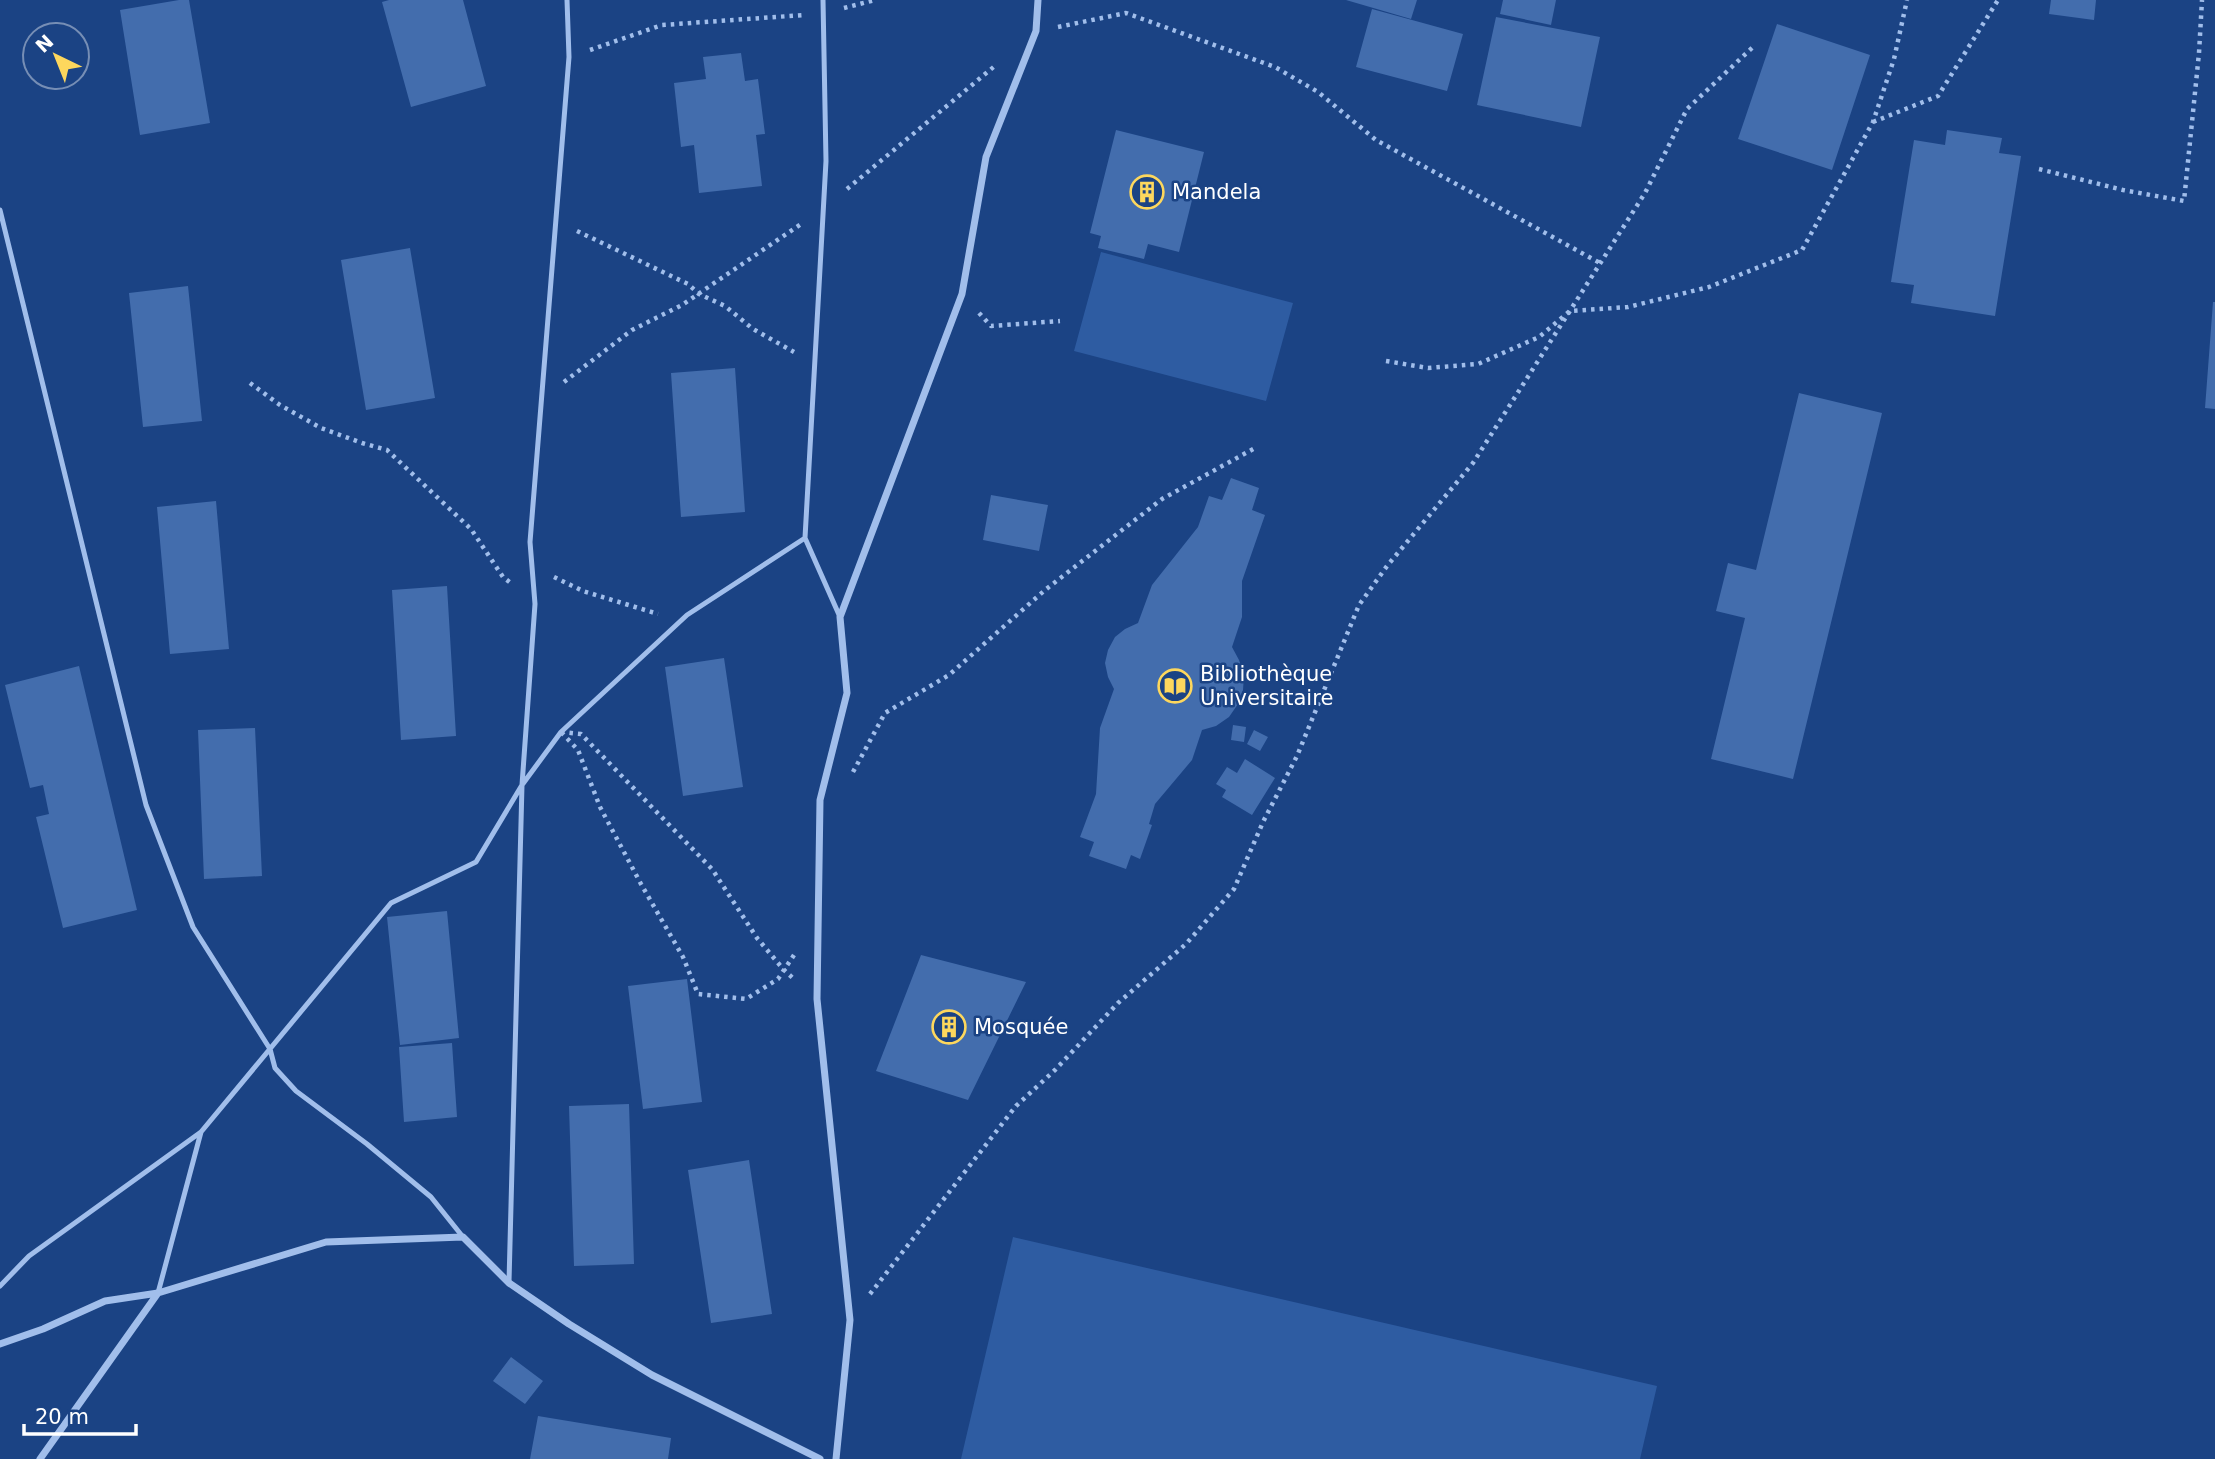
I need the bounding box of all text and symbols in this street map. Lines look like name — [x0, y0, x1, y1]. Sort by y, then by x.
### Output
north arrow — [21, 21, 91, 91]
text: N — [31, 30, 58, 57]
building icon: Mandela — [1128, 173, 1166, 211]
place label: Mandela — [1172, 180, 1261, 204]
place label: Bibliothèque Universitaire — [1200, 662, 1333, 710]
library icon: Bibliothèque Universitaire — [1156, 667, 1194, 705]
building icon: Mosquée — [930, 1008, 968, 1046]
place label: Mosquée — [974, 1015, 1068, 1039]
scale bar — [24, 1392, 136, 1436]
text: 20 m — [35, 1405, 89, 1429]

